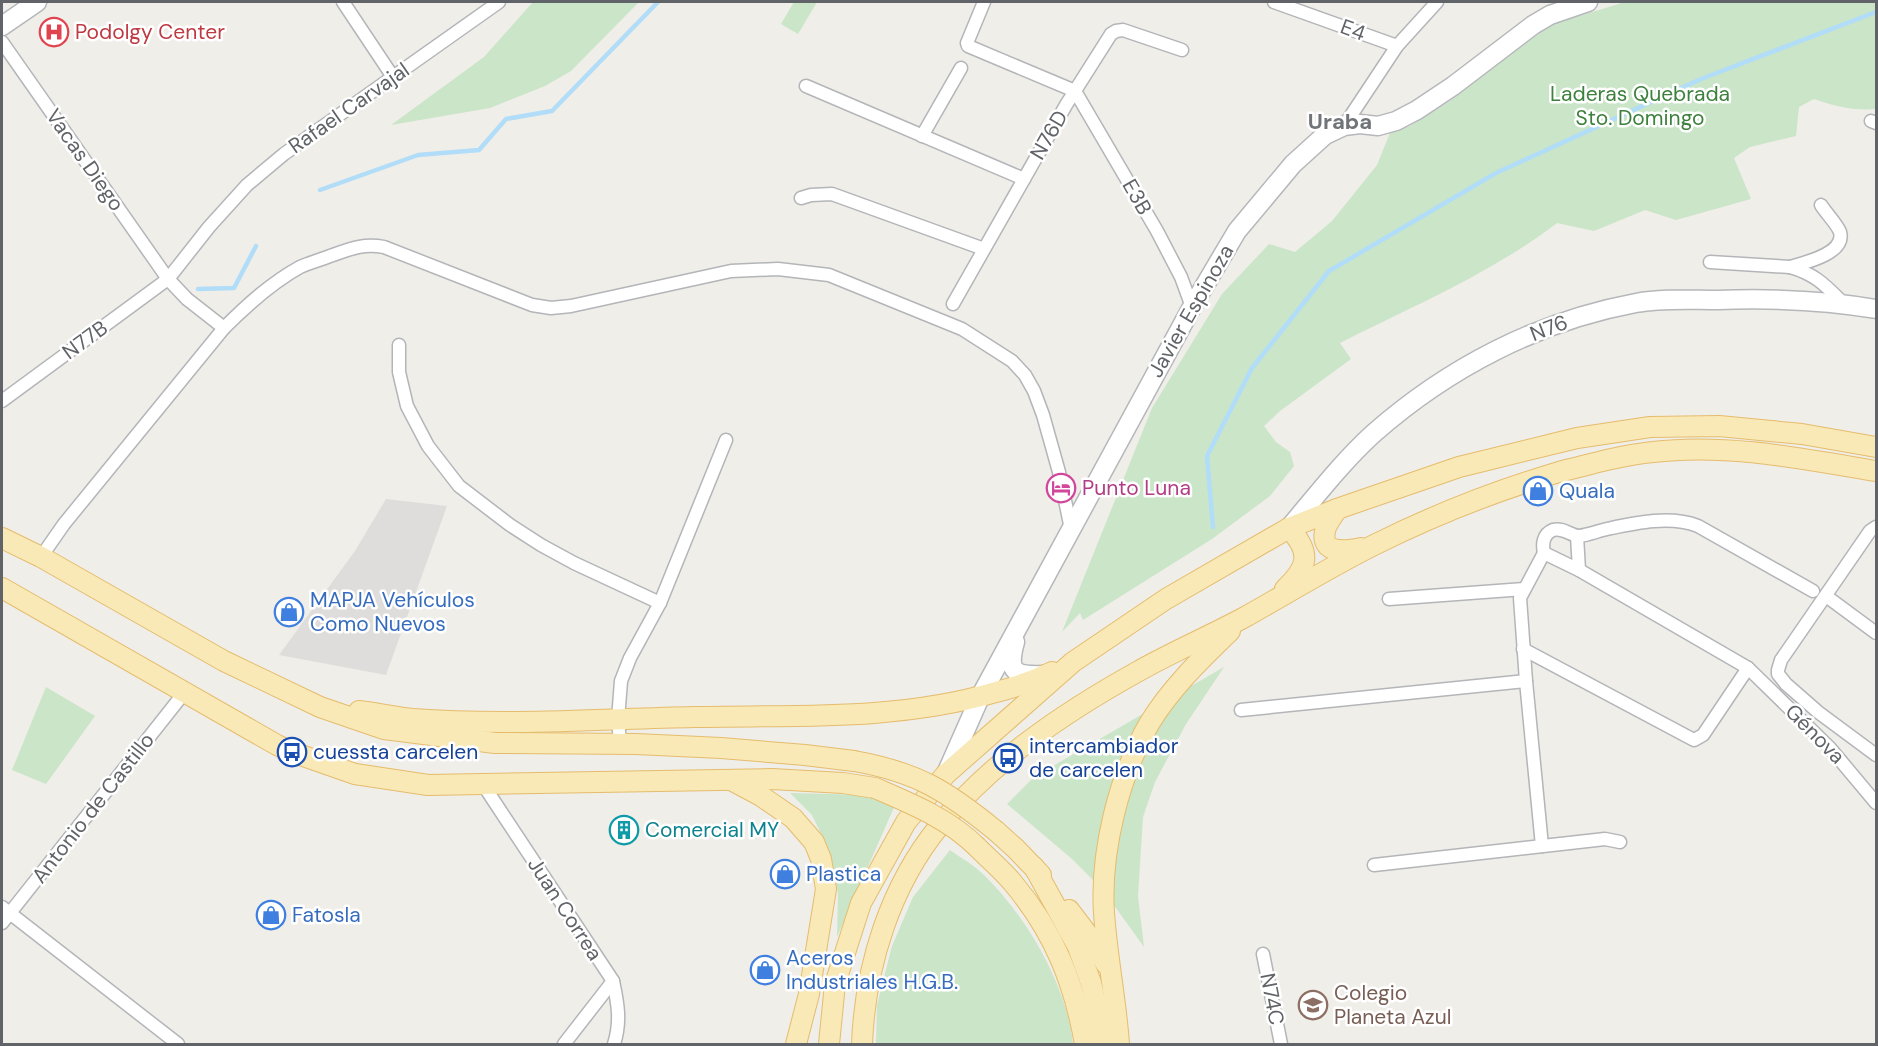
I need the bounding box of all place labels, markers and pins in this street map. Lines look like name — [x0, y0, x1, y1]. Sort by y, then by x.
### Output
hospital icon: Podolgy Center — [38, 16, 70, 48]
place label: Podolgy Center — [75, 18, 225, 46]
hotel icon: Punto Luna — [1045, 472, 1077, 504]
place label: Punto Luna — [1082, 474, 1191, 502]
shop icon: Quala — [1522, 475, 1554, 507]
place label: Quala — [1559, 477, 1615, 505]
place label: MAPJA Vehículos Como Nuevos — [310, 586, 475, 638]
shop icon: MAPJA Vehículos Como Nuevos — [273, 596, 305, 628]
place label: intercambiador de carcelen — [1029, 732, 1179, 784]
bus stop icon: cuessta carcelen — [276, 736, 308, 768]
place label: cuessta carcelen — [313, 738, 478, 766]
bus stop icon: intercambiador de carcelen — [992, 742, 1024, 774]
building icon: Comercial MY — [608, 814, 640, 846]
place label: Comercial MY — [645, 816, 779, 844]
shop icon: Plastica — [769, 858, 801, 890]
place label: Plastica — [806, 860, 881, 888]
shop icon: Fatosla — [255, 899, 287, 931]
place label: Fatosla — [292, 901, 361, 929]
place label: Aceros Industriales H.G.B. — [786, 944, 958, 996]
shop icon: Aceros Industriales H.G.B. — [749, 954, 781, 986]
place label: Colegio Planeta Azul — [1334, 979, 1451, 1031]
school or university icon: Colegio Planeta Azul — [1297, 989, 1329, 1021]

